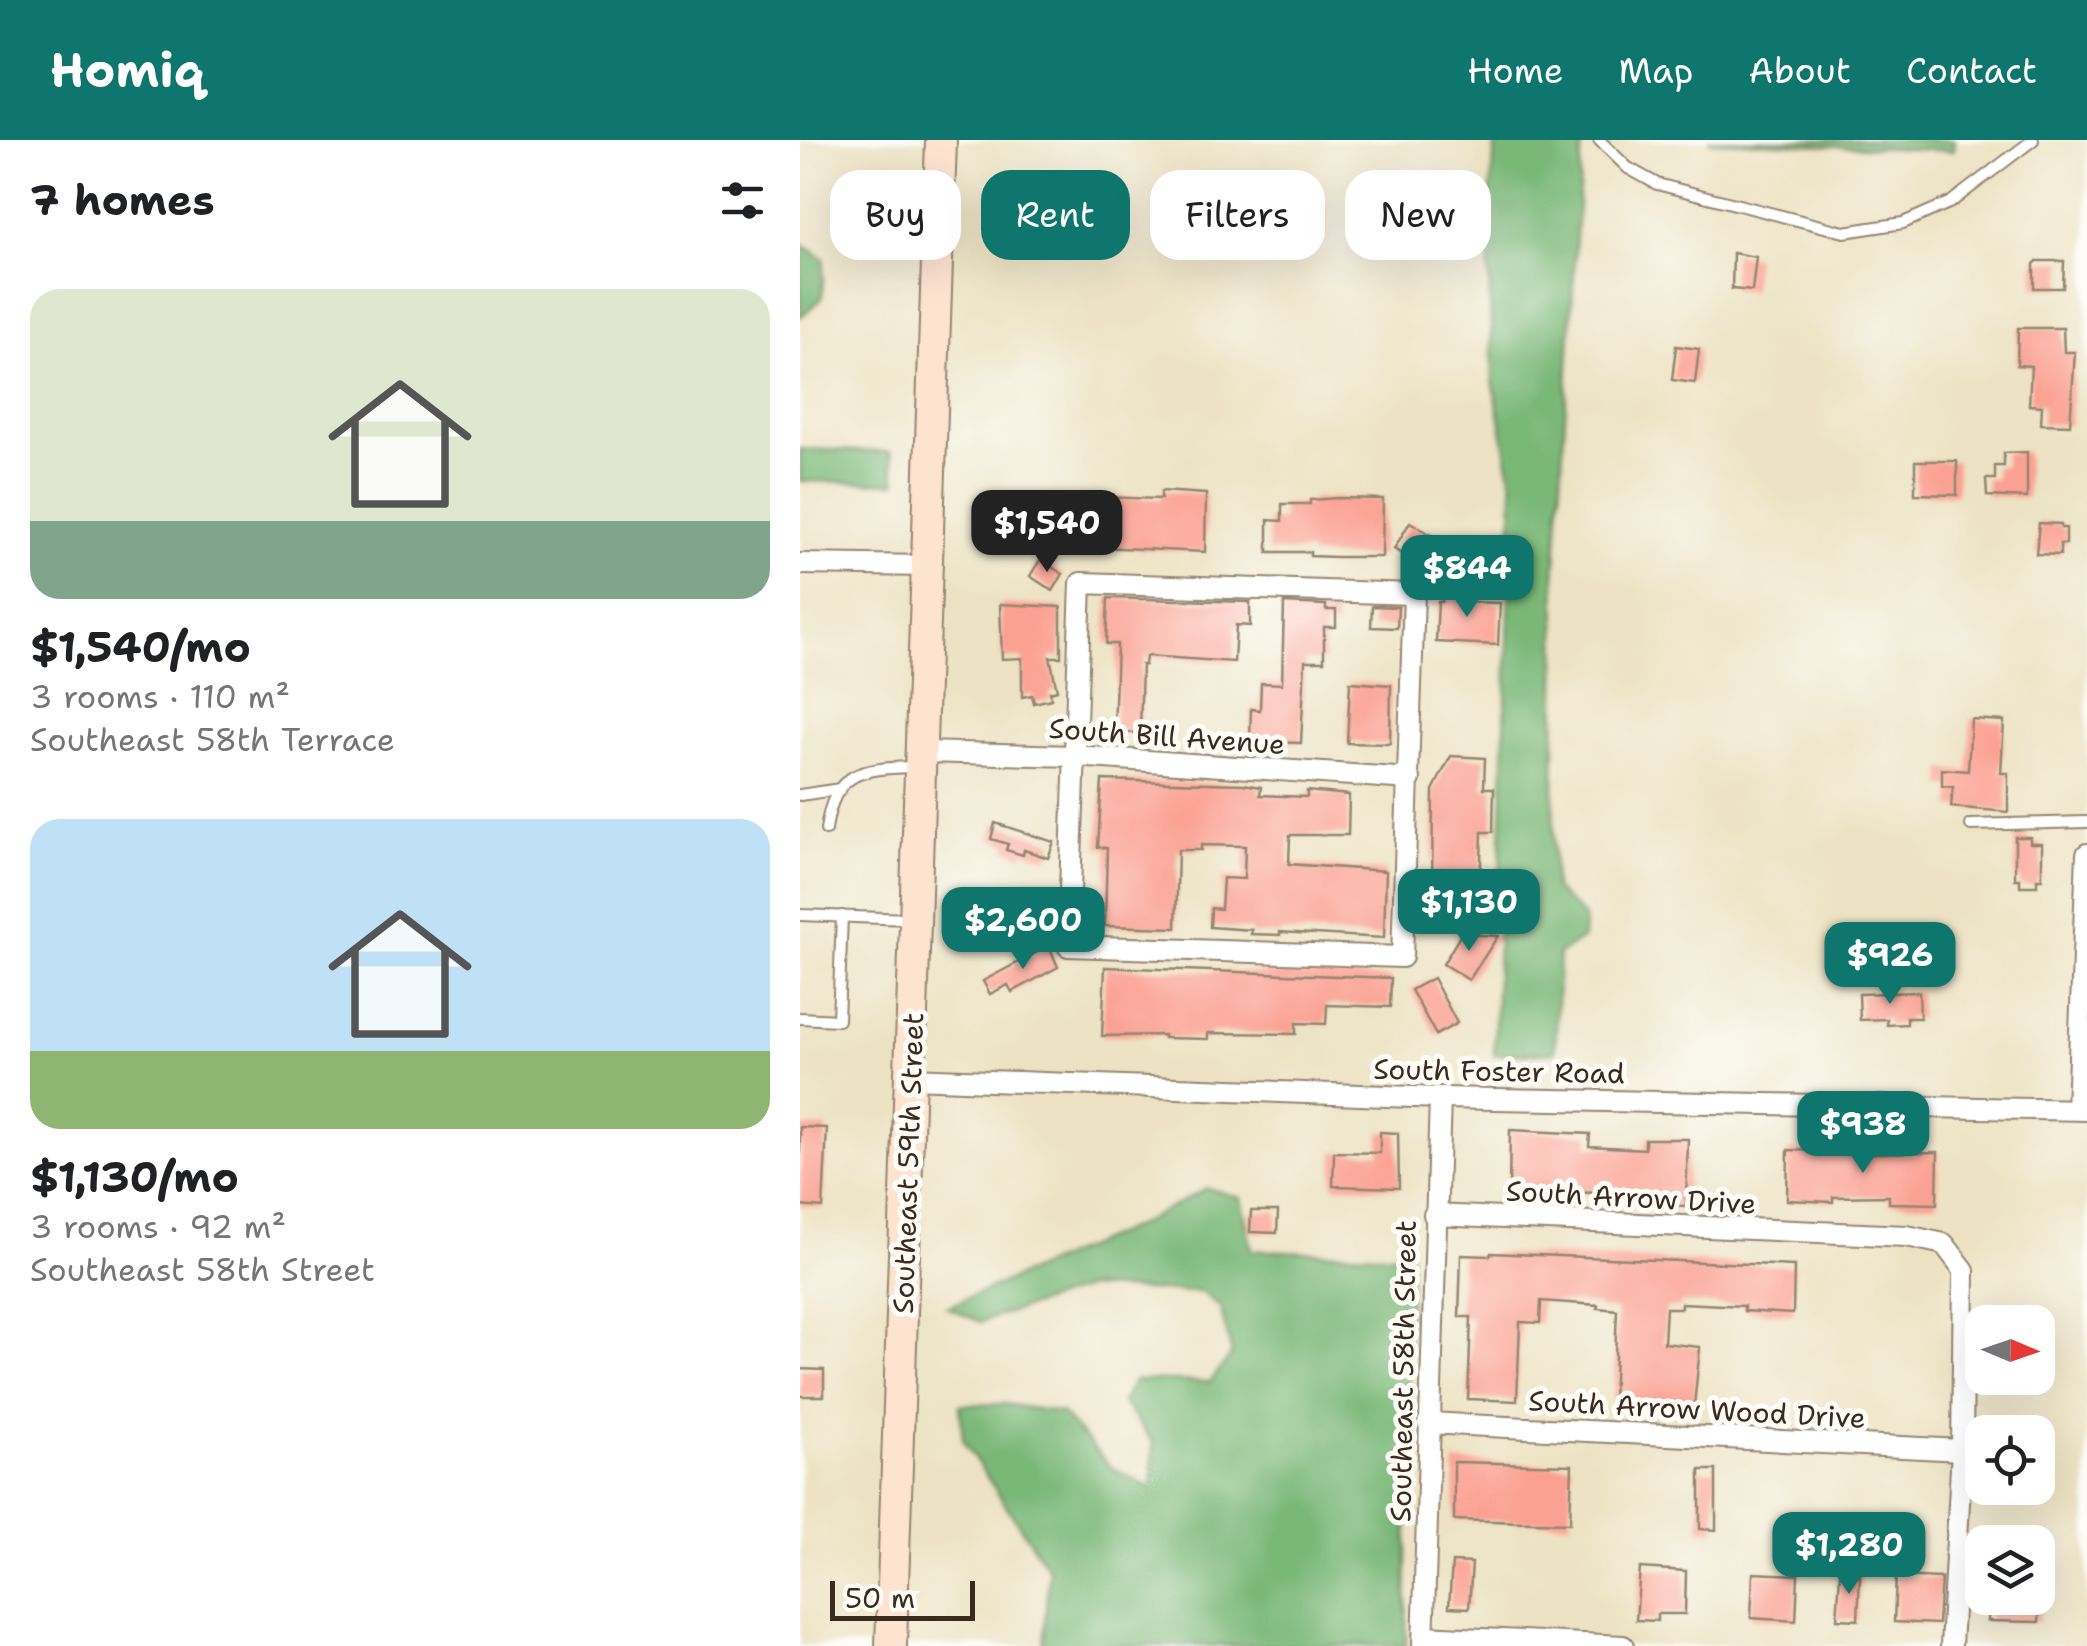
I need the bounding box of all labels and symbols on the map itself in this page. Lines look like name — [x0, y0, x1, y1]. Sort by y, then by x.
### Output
pin: $1,540 — [966, 490, 1128, 575]
pin: $844 — [1408, 535, 1526, 620]
street label: South Bill Avenue — [1048, 709, 1286, 763]
pin: $1,130 — [1388, 869, 1550, 954]
pin: $2,600 — [942, 887, 1104, 972]
pin: $926 — [1831, 922, 1949, 1007]
street label: Southeast 59th Street — [884, 1012, 932, 1314]
street label: South Foster Road — [1373, 1050, 1625, 1092]
pin: $938 — [1804, 1091, 1922, 1176]
street label: South Arrow Drive — [1505, 1171, 1757, 1223]
street label: Southeast 58th Street — [1381, 1220, 1425, 1522]
north arrow — [1965, 1305, 2055, 1395]
street label: South Arrow Wood Drive — [1527, 1381, 1867, 1437]
pin: $1,280 — [1768, 1512, 1930, 1597]
scale bar — [830, 1576, 975, 1620]

